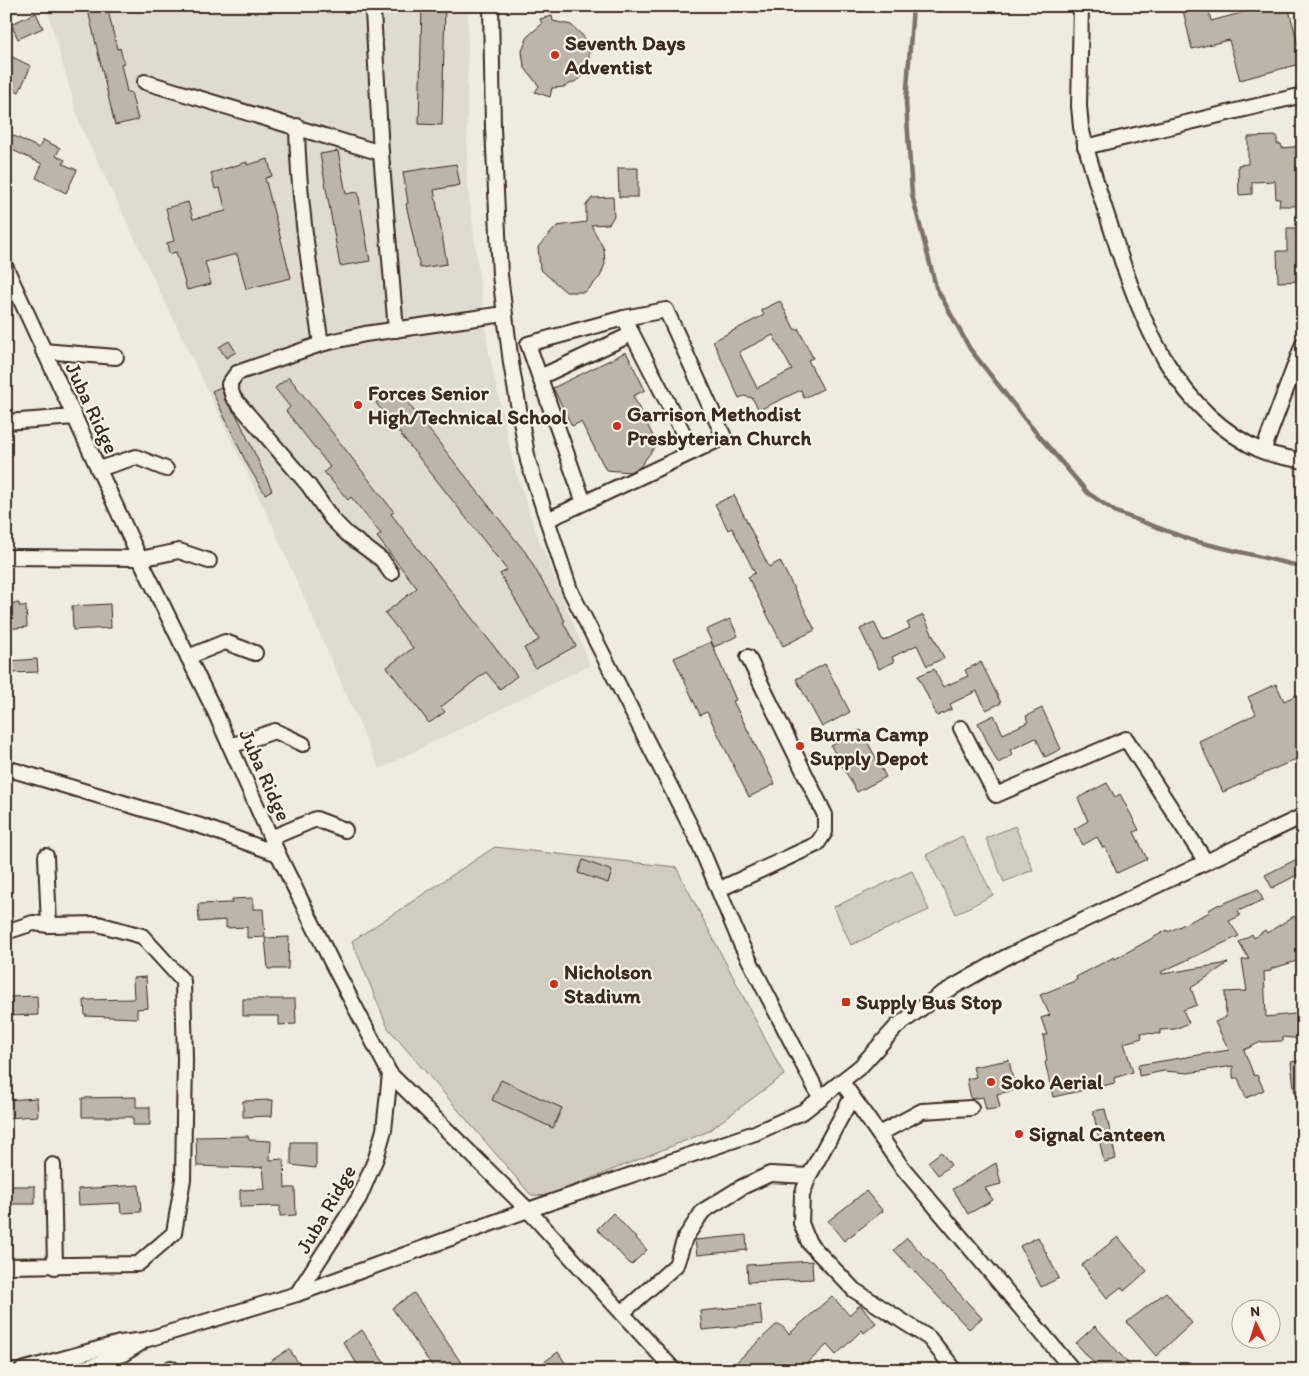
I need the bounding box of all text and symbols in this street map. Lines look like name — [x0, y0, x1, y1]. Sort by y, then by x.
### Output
place label: Seventh Days Adventist — [564, 30, 686, 79]
marker: Seventh Days Adventist — [549, 49, 561, 61]
street label: Juba Ridge — [60, 358, 125, 458]
place label: Forces Senior High/Technical School — [368, 380, 569, 430]
marker: Forces Senior High/Technical School — [352, 399, 364, 411]
place label: Garrison Methodist Presbyterian Church — [627, 401, 811, 451]
marker: Garrison Methodist Presbyterian Church — [611, 420, 623, 432]
place label: Burma Camp Supply Depot — [810, 721, 929, 771]
street label: Juba Ridge — [234, 725, 297, 825]
marker: Burma Camp Supply Depot — [794, 740, 806, 752]
place label: Nicholson Stadium — [564, 959, 653, 1008]
marker: Nicholson Stadium — [548, 978, 560, 990]
place label: Supply Bus Stop — [856, 989, 1002, 1015]
marker: Supply Bus Stop — [840, 996, 852, 1008]
place label: Soko Aerial — [1001, 1069, 1104, 1094]
marker: Soko Aerial — [985, 1076, 997, 1088]
place label: Signal Canteen — [1029, 1121, 1165, 1147]
marker: Signal Canteen — [1013, 1128, 1025, 1140]
street label: Juba Ridge — [290, 1160, 361, 1257]
north arrow — [1232, 1298, 1282, 1348]
text: N — [1250, 1303, 1260, 1320]

